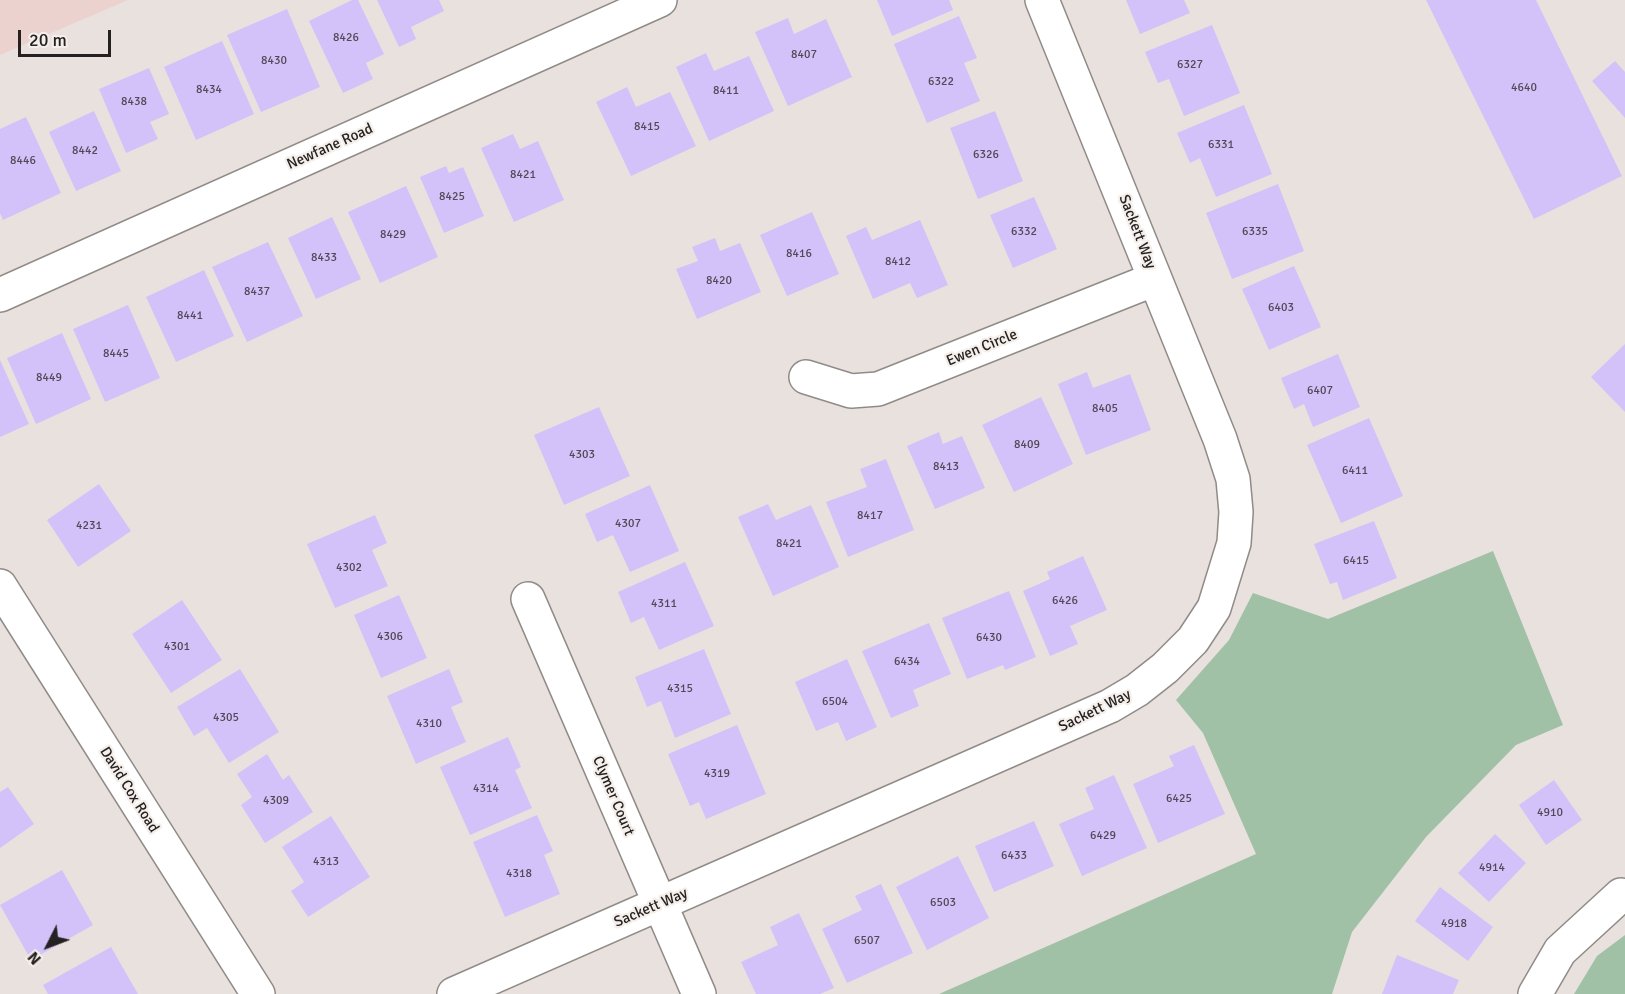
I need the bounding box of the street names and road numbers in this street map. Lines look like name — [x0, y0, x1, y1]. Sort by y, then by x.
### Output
street label: Newfane Road — [284, 120, 376, 174]
street label: Sackett Way — [1115, 192, 1159, 272]
street label: Ewen Circle — [944, 326, 1020, 370]
street label: Sackett Way — [1056, 686, 1134, 736]
street label: David Cox Road — [95, 744, 163, 836]
street label: Clymer Court — [588, 754, 638, 838]
street label: Sackett Way — [612, 884, 690, 932]

